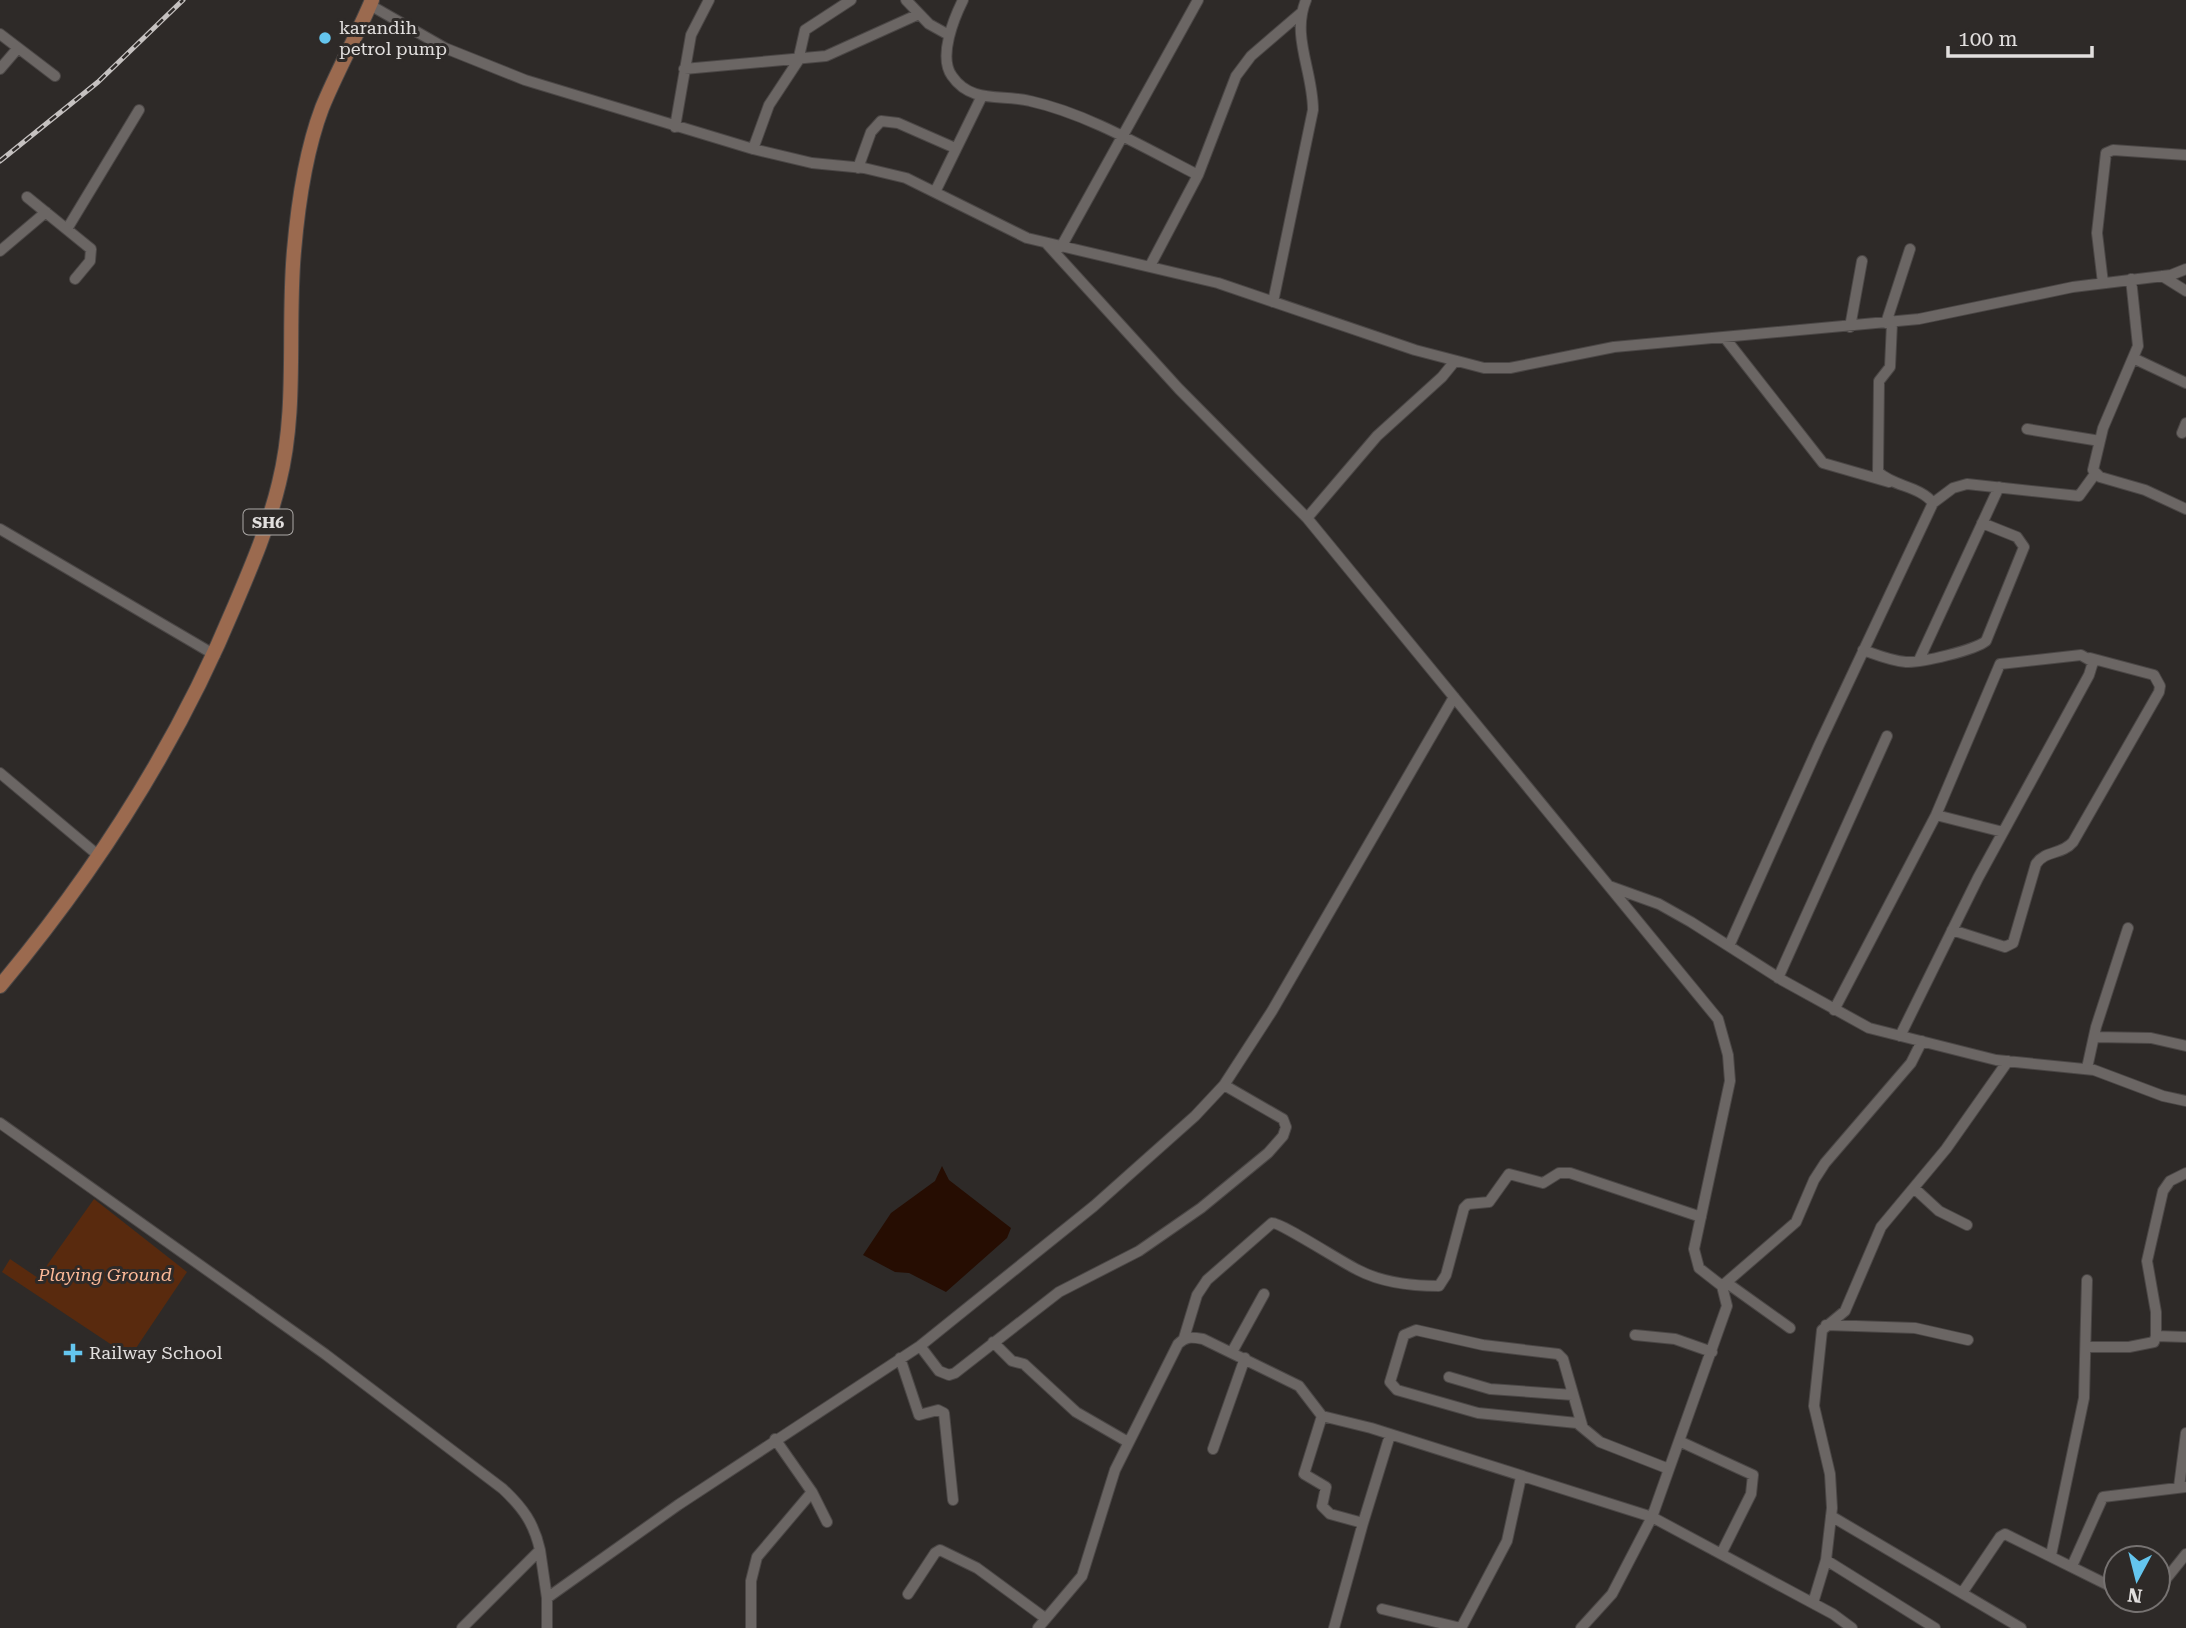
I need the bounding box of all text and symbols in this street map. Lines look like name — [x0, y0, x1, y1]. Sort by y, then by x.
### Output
scale bar — [1948, 14, 2092, 58]
place label: karandih petrol pump — [339, 17, 447, 59]
text: 100 m — [1958, 27, 2018, 51]
marker: karandih petrol pump — [317, 30, 333, 46]
road number: SH6 — [244, 509, 292, 534]
park label: Playing Ground — [37, 1264, 172, 1285]
place label: Railway School — [89, 1342, 223, 1363]
marker: Railway School — [63, 1343, 83, 1363]
north arrow — [2102, 1544, 2172, 1614]
text: N — [2126, 1583, 2144, 1608]

